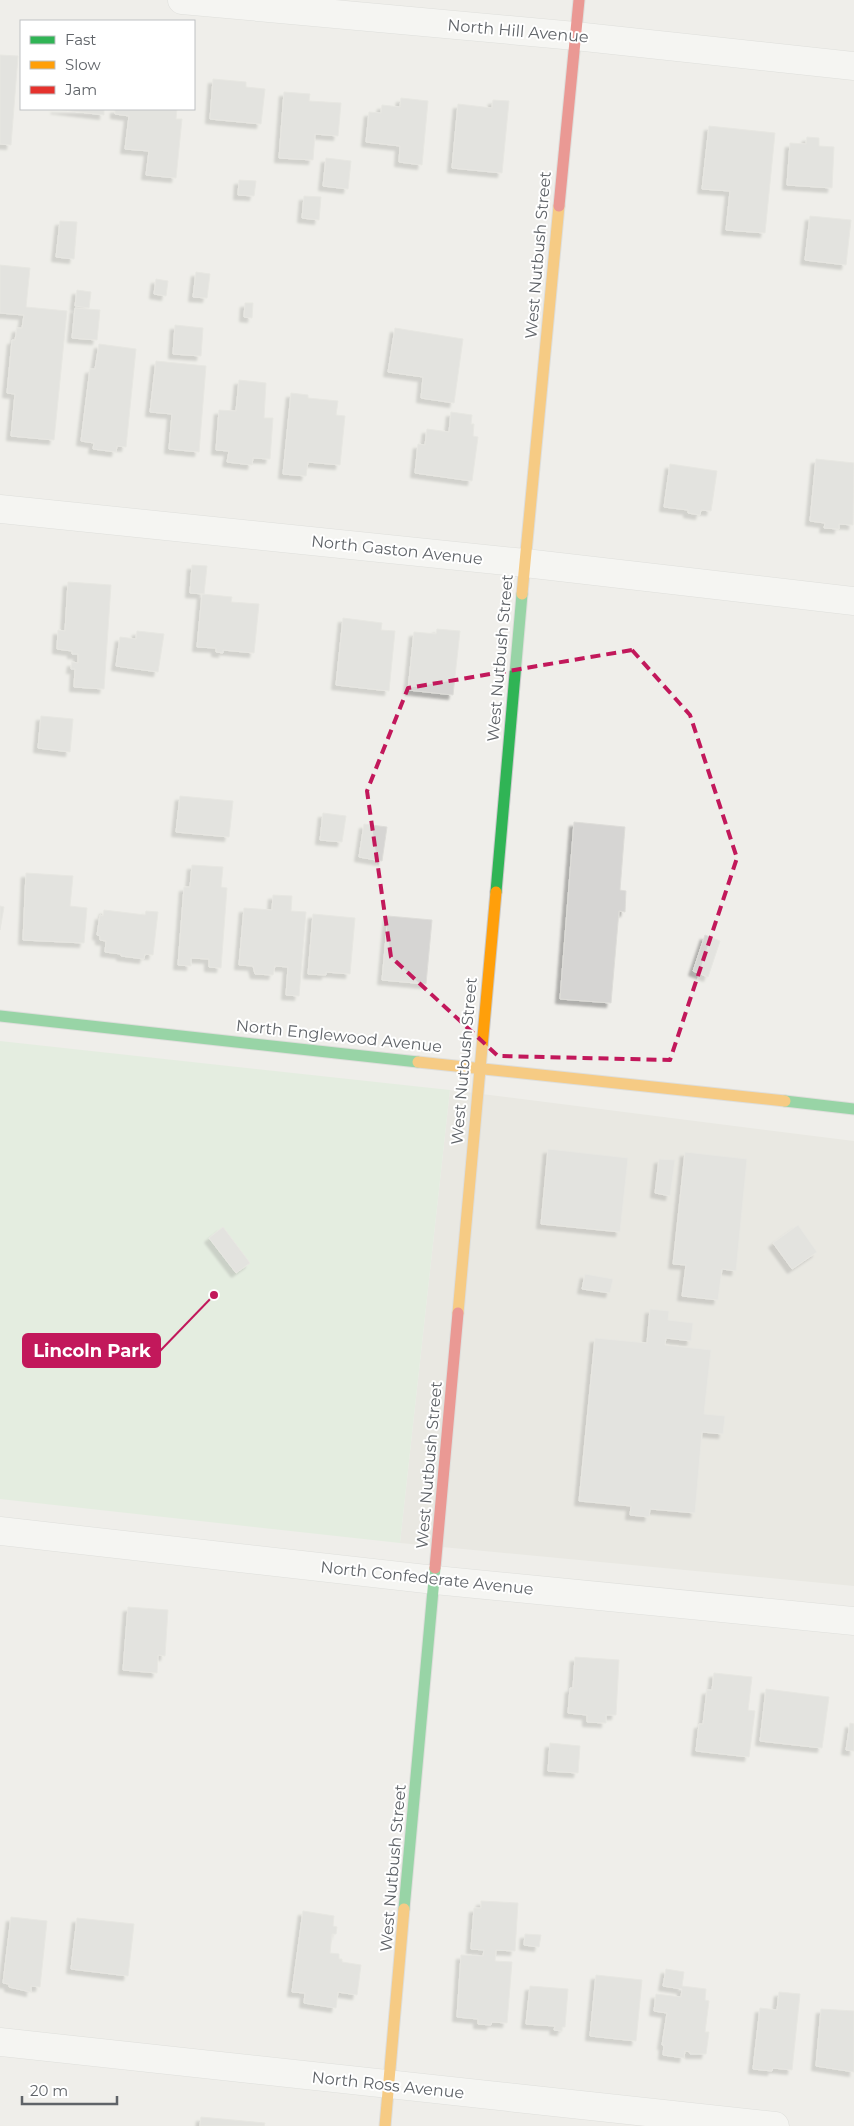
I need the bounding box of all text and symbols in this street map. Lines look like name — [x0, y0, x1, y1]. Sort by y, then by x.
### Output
street label: North Hill Avenue — [447, 15, 589, 47]
legend — [20, 20, 195, 110]
text: Fast — [65, 30, 96, 49]
text: Slow — [65, 55, 101, 74]
text: Jam — [64, 80, 97, 99]
street label: West Nutbush Street — [521, 170, 555, 340]
street label: North Gaston Avenue — [310, 532, 484, 568]
street label: West Nutbush Street — [483, 573, 517, 743]
street label: West Nutbush Street — [447, 976, 481, 1146]
street label: North Englewood Avenue — [235, 1016, 443, 1056]
callout: Lincoln Park — [23, 1334, 160, 1367]
text: Lincoln Park — [33, 1340, 151, 1362]
street label: West Nutbush Street — [412, 1380, 446, 1550]
street label: North Confederate Avenue — [320, 1557, 534, 1599]
street label: West Nutbush Street — [376, 1783, 410, 1953]
street label: North Ross Avenue — [311, 2068, 465, 2102]
scale bar — [22, 2074, 118, 2106]
text: 20 m — [30, 2081, 68, 2100]

